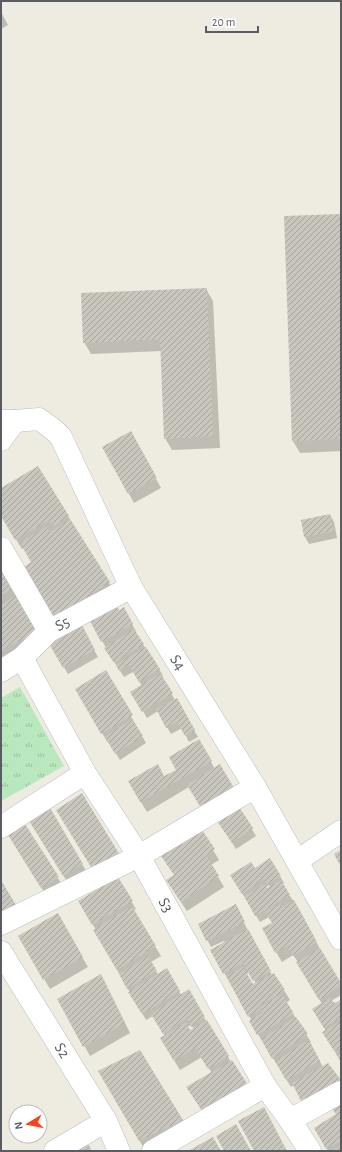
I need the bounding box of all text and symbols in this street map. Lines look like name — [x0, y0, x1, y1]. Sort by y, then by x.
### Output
scale bar — [206, 8, 258, 34]
text: 20 m — [212, 16, 235, 28]
street label: S5 — [52, 613, 72, 634]
street label: S4 — [167, 652, 189, 674]
street label: S3 — [155, 895, 176, 915]
street label: S2 — [52, 1040, 73, 1061]
north arrow — [8, 1104, 48, 1144]
text: N — [13, 1121, 25, 1130]

